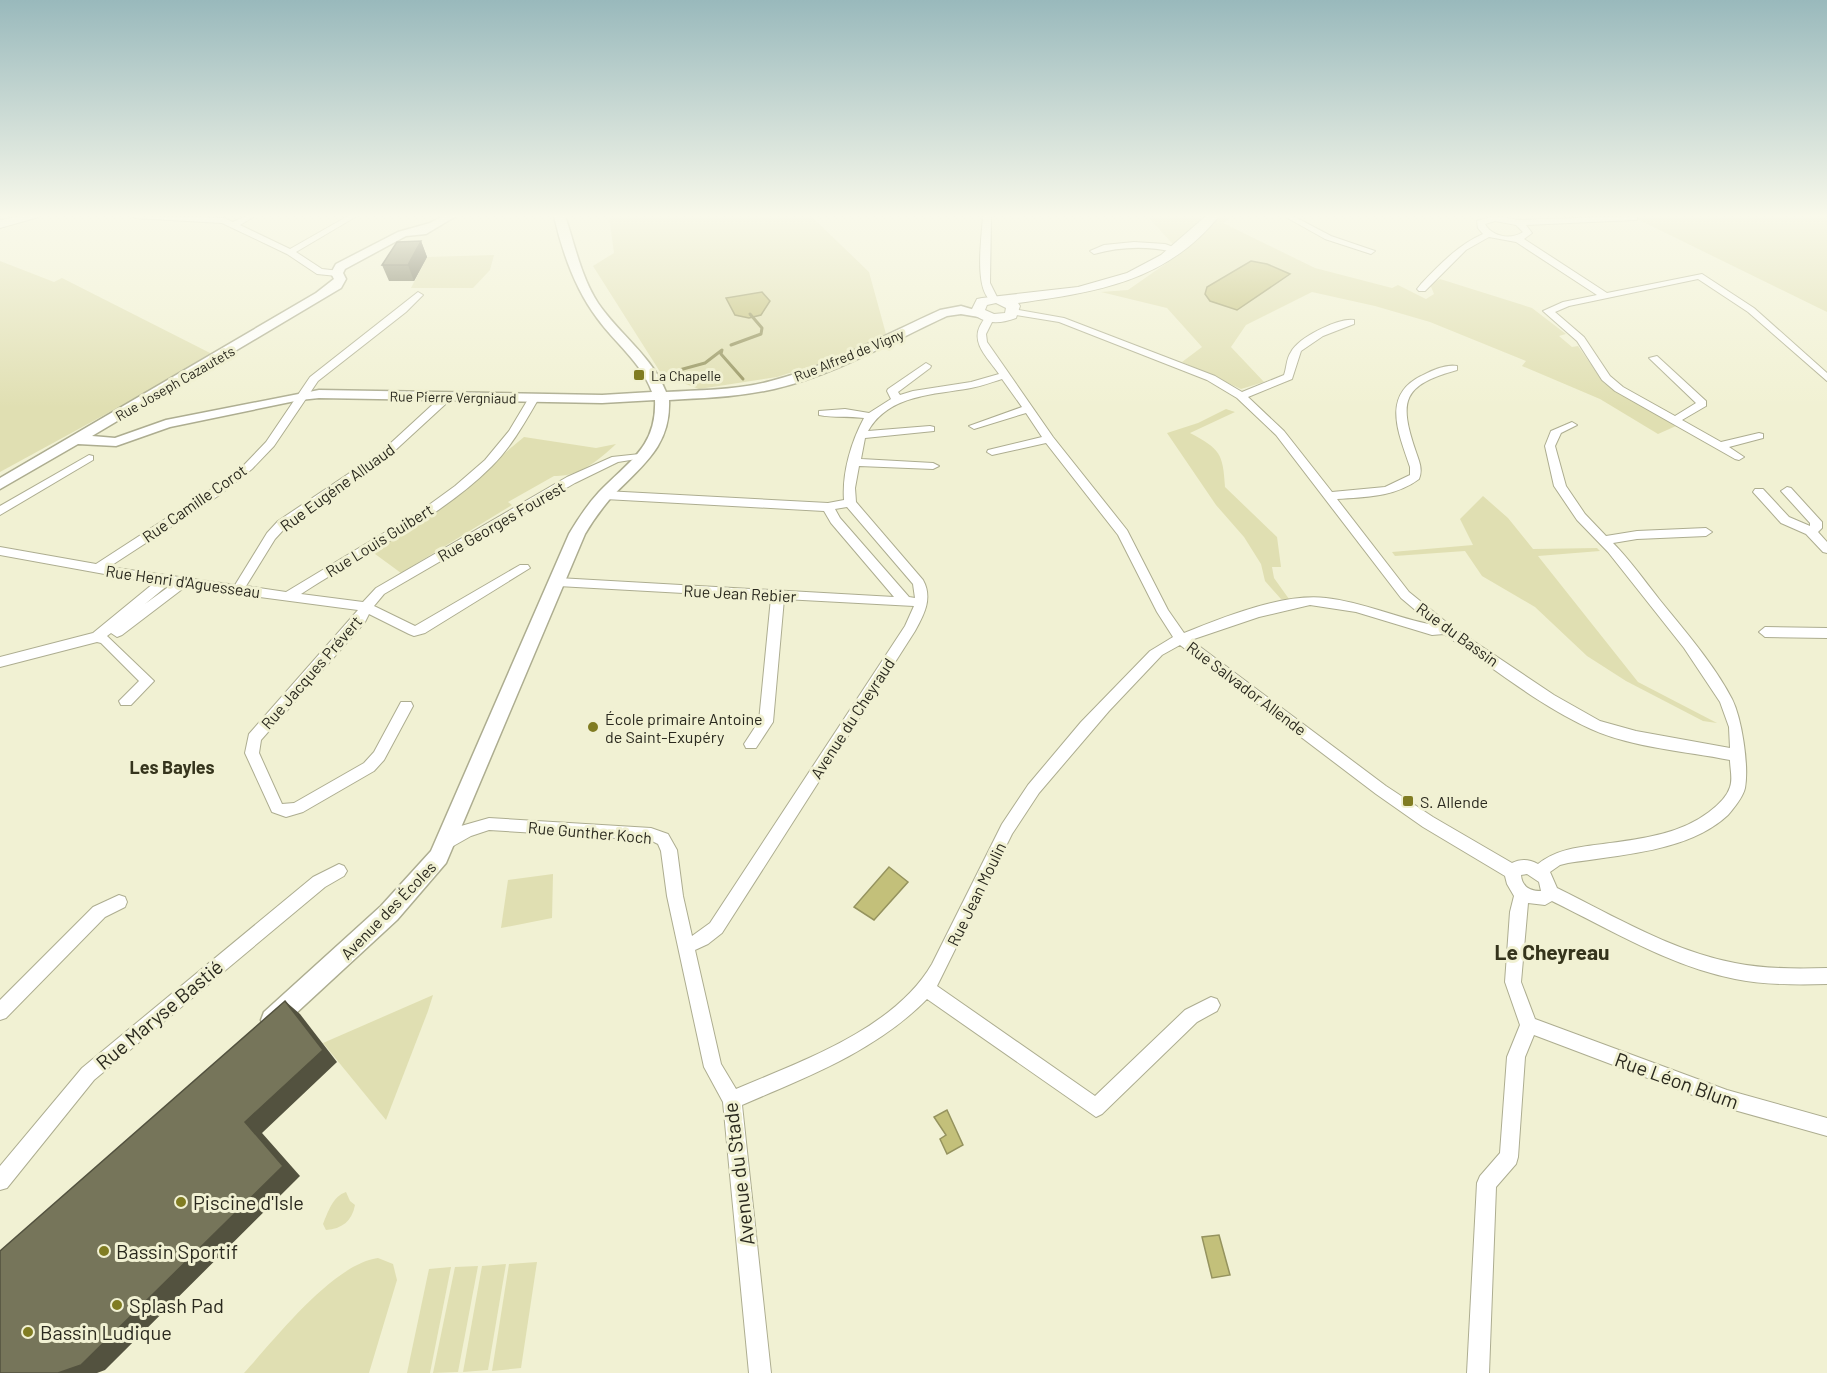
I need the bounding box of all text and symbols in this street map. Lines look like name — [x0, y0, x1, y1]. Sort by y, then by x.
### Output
street label: Rue Alfred de Vigny — [792, 325, 907, 385]
street label: Rue Joseph Cazautets — [112, 342, 238, 424]
place label: La Chapelle — [651, 367, 721, 384]
marker: La Chapelle — [632, 368, 646, 382]
street label: Rue Pierre Vergniaud — [389, 387, 517, 407]
street label: Rue Eugéne Alluaud — [276, 439, 398, 535]
street label: Rue Camille Corot — [138, 460, 250, 546]
street label: Rue Georges Fourest — [434, 477, 568, 565]
street label: Rue Louis Guibert — [322, 499, 436, 581]
street label: Rue Henri d'Aguesseau — [104, 561, 262, 601]
street label: Rue Jean Rebier — [683, 581, 797, 605]
street label: Rue du Bassin — [1413, 598, 1503, 670]
street label: Rue Jacques Prévert — [257, 612, 365, 732]
street label: Rue Salvador Allende — [1183, 637, 1311, 739]
street label: Avenue du Cheyraud — [806, 654, 898, 782]
place label: École primaire Antoine de Saint-Exupéry — [605, 709, 763, 746]
marker: École primaire Antoine de Saint-Exupéry — [586, 720, 600, 734]
district label: Les Bayles — [129, 756, 215, 778]
place label: S. Allende — [1420, 792, 1488, 811]
marker: S. Allende — [1401, 794, 1415, 808]
street label: Rue Gunther Koch — [527, 817, 653, 847]
street label: Rue Jean Moulin — [943, 839, 1009, 949]
street label: Avenue des Écoles — [337, 857, 439, 963]
district label: Le Cheyreau — [1495, 939, 1610, 964]
street label: Rue Maryse Bastié — [91, 954, 227, 1074]
street label: Rue Léon Blum — [1612, 1047, 1742, 1113]
street label: Avenue du Stade — [717, 1101, 759, 1247]
place label: Piscine d'Isle — [193, 1190, 304, 1214]
marker: Piscine d'Isle — [174, 1195, 188, 1209]
place label: Bassin Sportif — [116, 1239, 238, 1263]
marker: Bassin Sportif — [97, 1244, 111, 1258]
place label: Splash Pad — [129, 1293, 224, 1317]
marker: Splash Pad — [110, 1298, 124, 1312]
place label: Bassin Ludique — [40, 1320, 172, 1344]
marker: Bassin Ludique — [21, 1325, 35, 1339]

